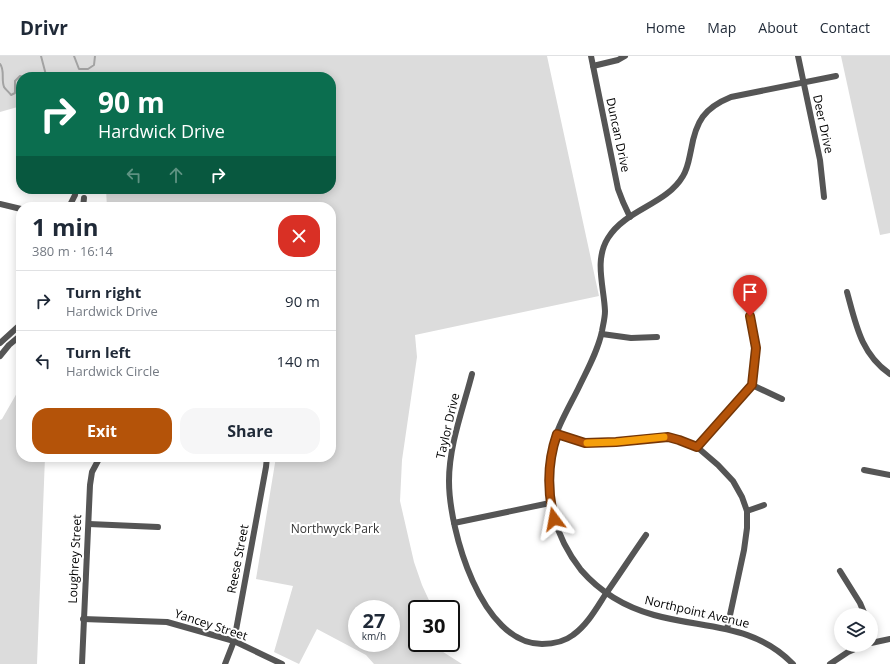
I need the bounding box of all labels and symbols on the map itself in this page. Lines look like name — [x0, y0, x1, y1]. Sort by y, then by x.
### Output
street label: Deer Drive — [809, 93, 838, 155]
street label: Duncan Drive — [602, 96, 635, 174]
pin — [733, 275, 767, 316]
street label: Taylor Drive — [432, 391, 463, 460]
position arrow — [533, 498, 575, 540]
street label: Loughrey Street — [64, 514, 85, 604]
park label: Northwyck Park — [291, 520, 380, 537]
street label: Reese Street — [222, 523, 253, 595]
street label: Northpoint Avenue — [643, 591, 751, 632]
speed limit sign: 30 — [408, 600, 460, 652]
street label: Yancey Street — [172, 605, 250, 644]

